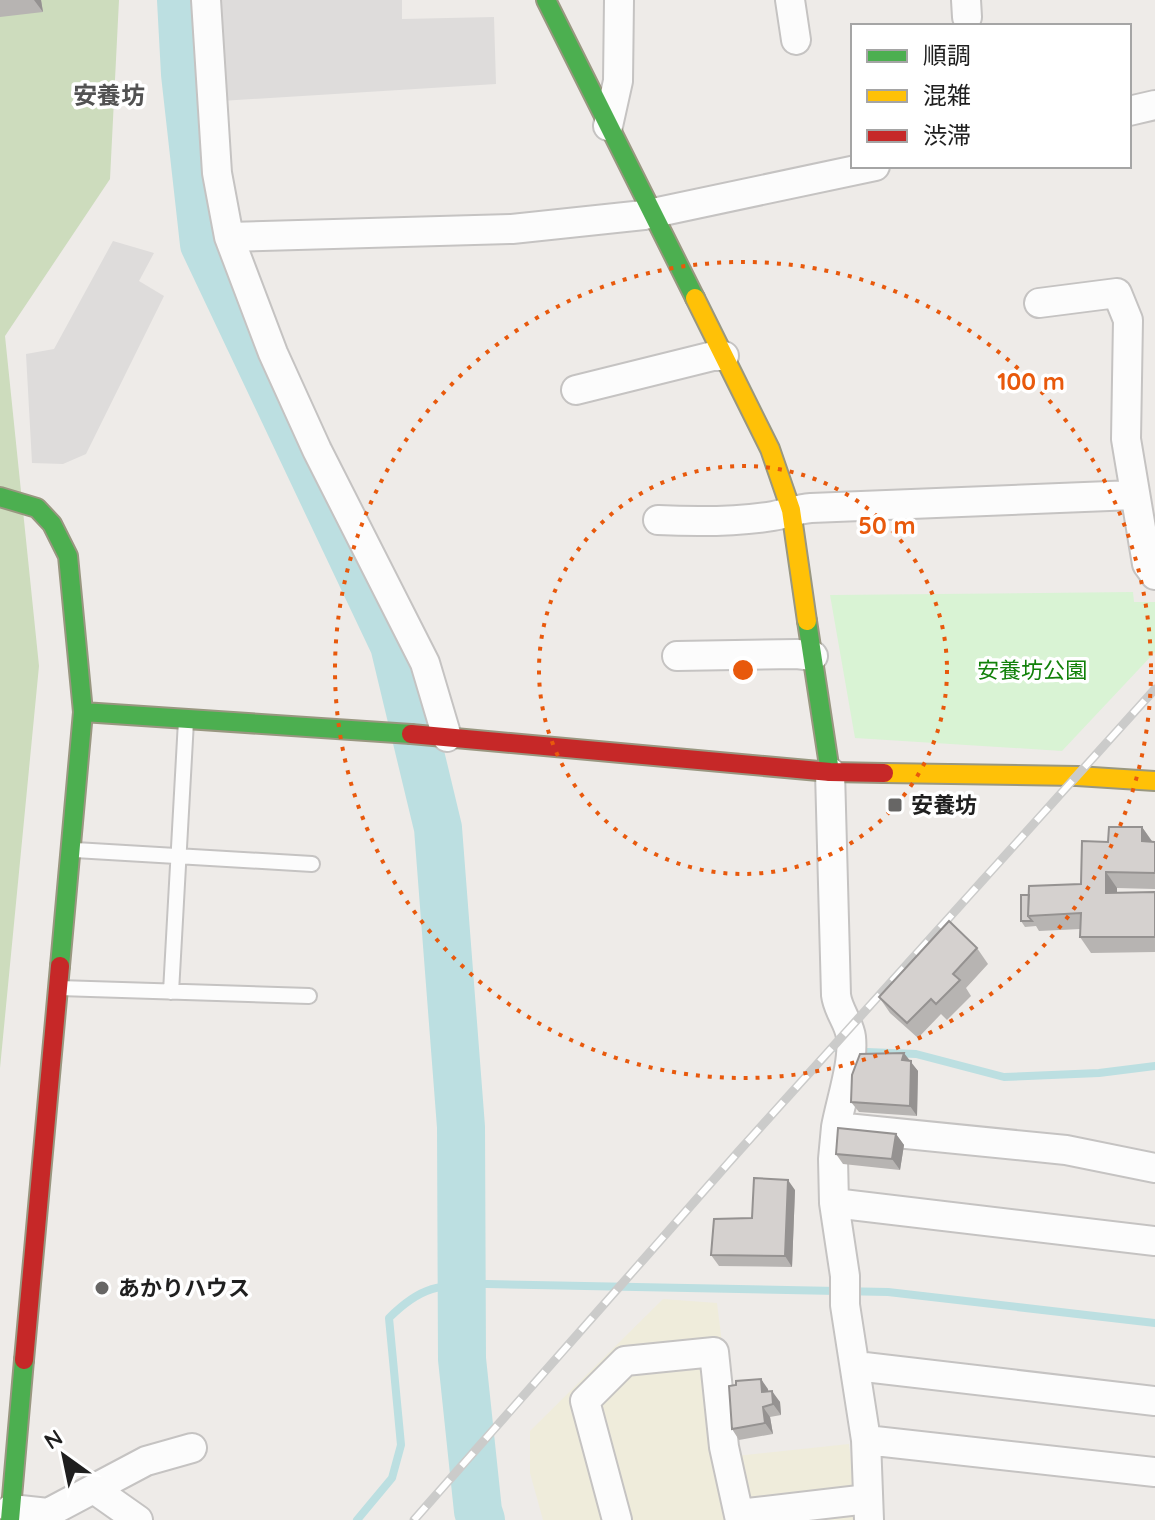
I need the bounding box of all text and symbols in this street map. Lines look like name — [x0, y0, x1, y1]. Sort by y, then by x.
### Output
legend — [851, 24, 1131, 168]
text: 順調 — [923, 40, 971, 70]
district label: 安養坊 — [73, 80, 145, 110]
text: 混雑 — [923, 80, 971, 110]
text: 渋滞 — [923, 120, 971, 150]
text: 100 m — [997, 366, 1065, 396]
text: 50 m — [858, 510, 916, 540]
centre of rings — [729, 656, 757, 684]
park label: 安養坊公園 — [977, 656, 1087, 684]
place label: 安養坊 — [911, 791, 977, 819]
marker: 安養坊 — [886, 796, 904, 814]
place label: あかりハウス — [118, 1274, 250, 1302]
marker: あかりハウス — [93, 1279, 111, 1297]
north arrow — [24, 1416, 104, 1496]
text: N — [39, 1423, 68, 1455]

